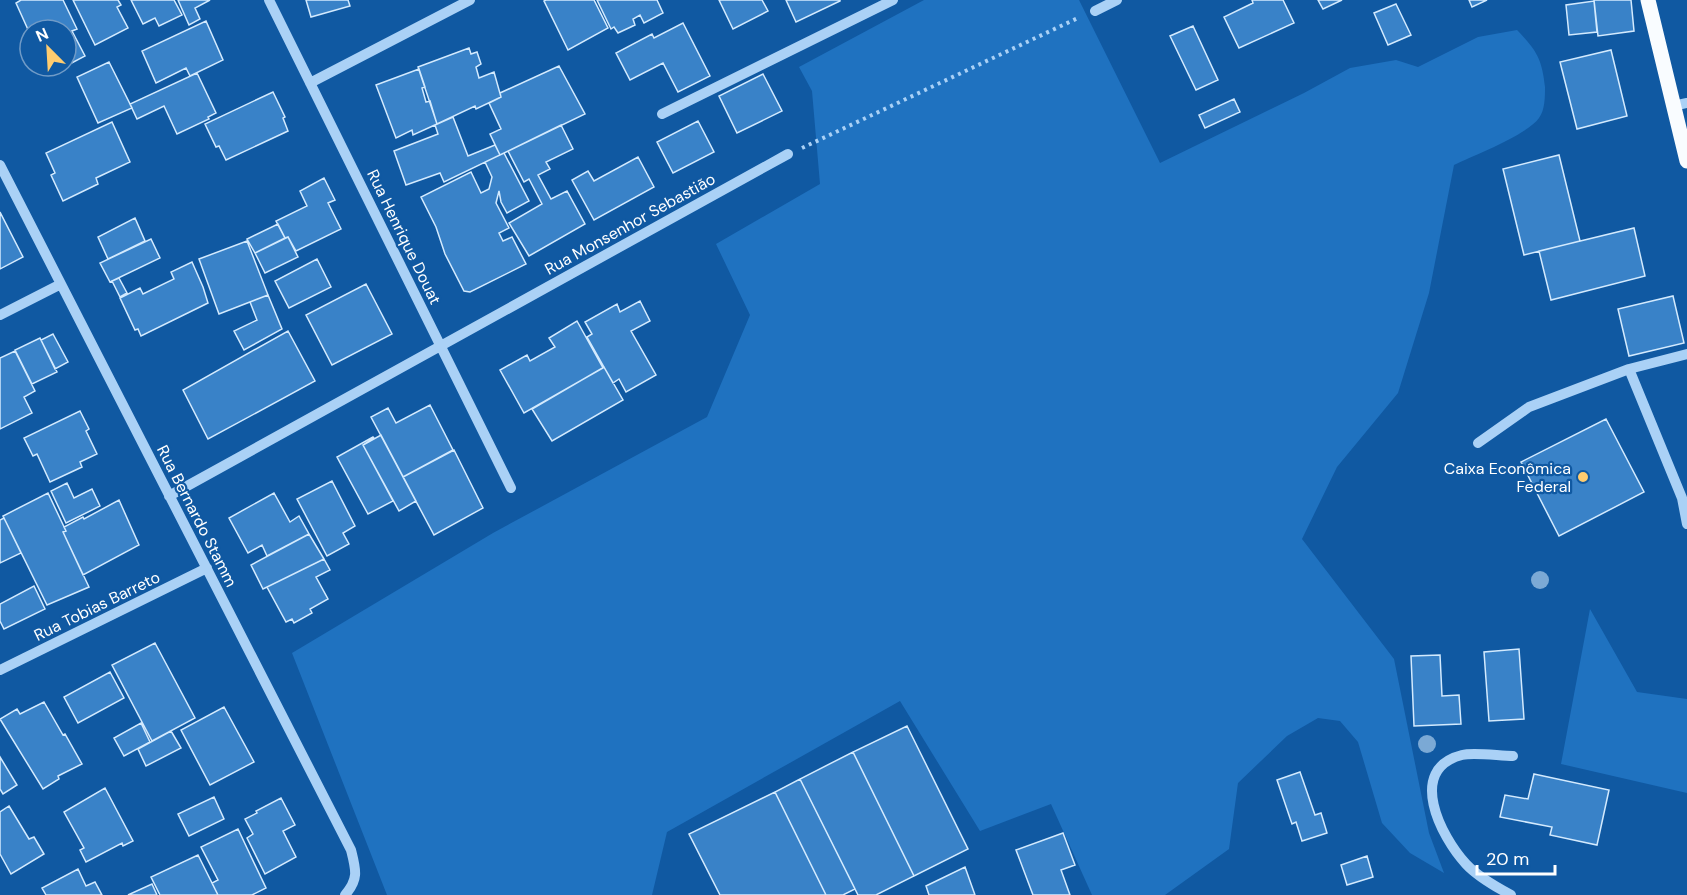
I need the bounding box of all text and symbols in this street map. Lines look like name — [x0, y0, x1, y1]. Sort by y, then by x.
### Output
north arrow — [18, 18, 78, 78]
text: N — [33, 23, 52, 47]
street label: Rua Henrique Douat — [362, 166, 446, 308]
street label: Rua Monsenhor Sebastião — [541, 168, 719, 280]
street label: Rua Bernardo Stamm — [152, 442, 242, 590]
place label: Caixa Econômica Federal — [1444, 458, 1571, 497]
marker: Caixa Econômica Federal — [1576, 470, 1590, 484]
street label: Rua Tobias Barreto — [30, 566, 164, 646]
scale bar — [1477, 838, 1555, 876]
text: 20 m — [1486, 847, 1529, 871]

